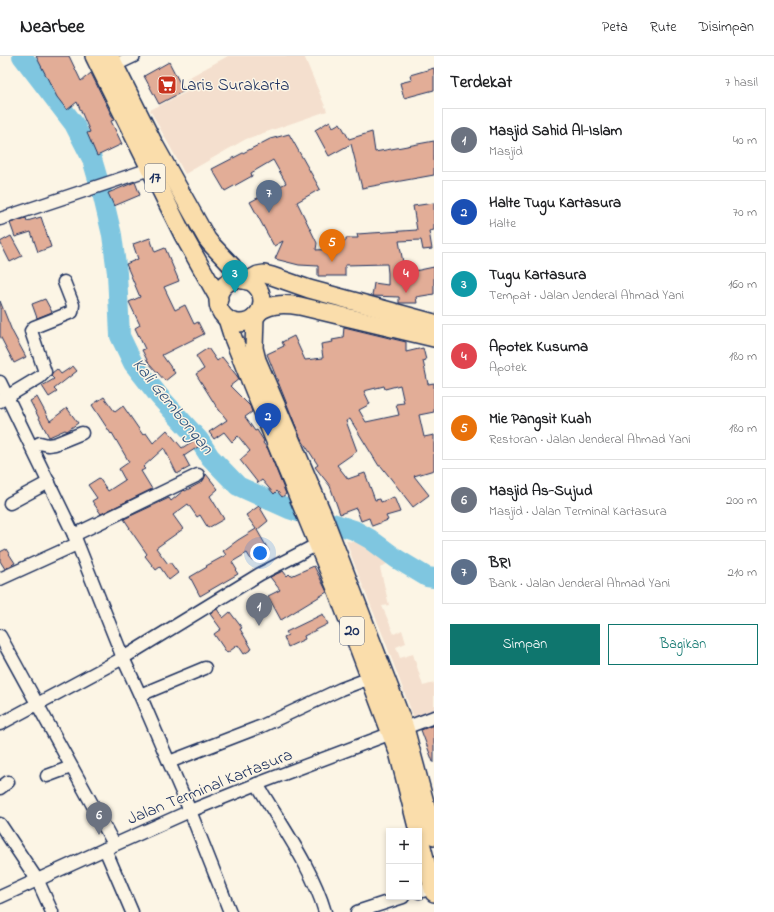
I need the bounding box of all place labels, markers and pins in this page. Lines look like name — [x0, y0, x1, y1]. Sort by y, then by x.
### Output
place label: Laris Surakarta — [181, 73, 290, 98]
supermarket icon: Laris Surakarta — [156, 74, 178, 96]
pin: 7 — [256, 180, 282, 213]
pin: 5 — [319, 229, 345, 262]
pin: 3 — [222, 260, 248, 293]
pin: 4 — [393, 260, 419, 293]
pin: 2 — [255, 403, 281, 436]
pin: 1 — [246, 593, 272, 626]
pin: 6 — [86, 802, 112, 835]

